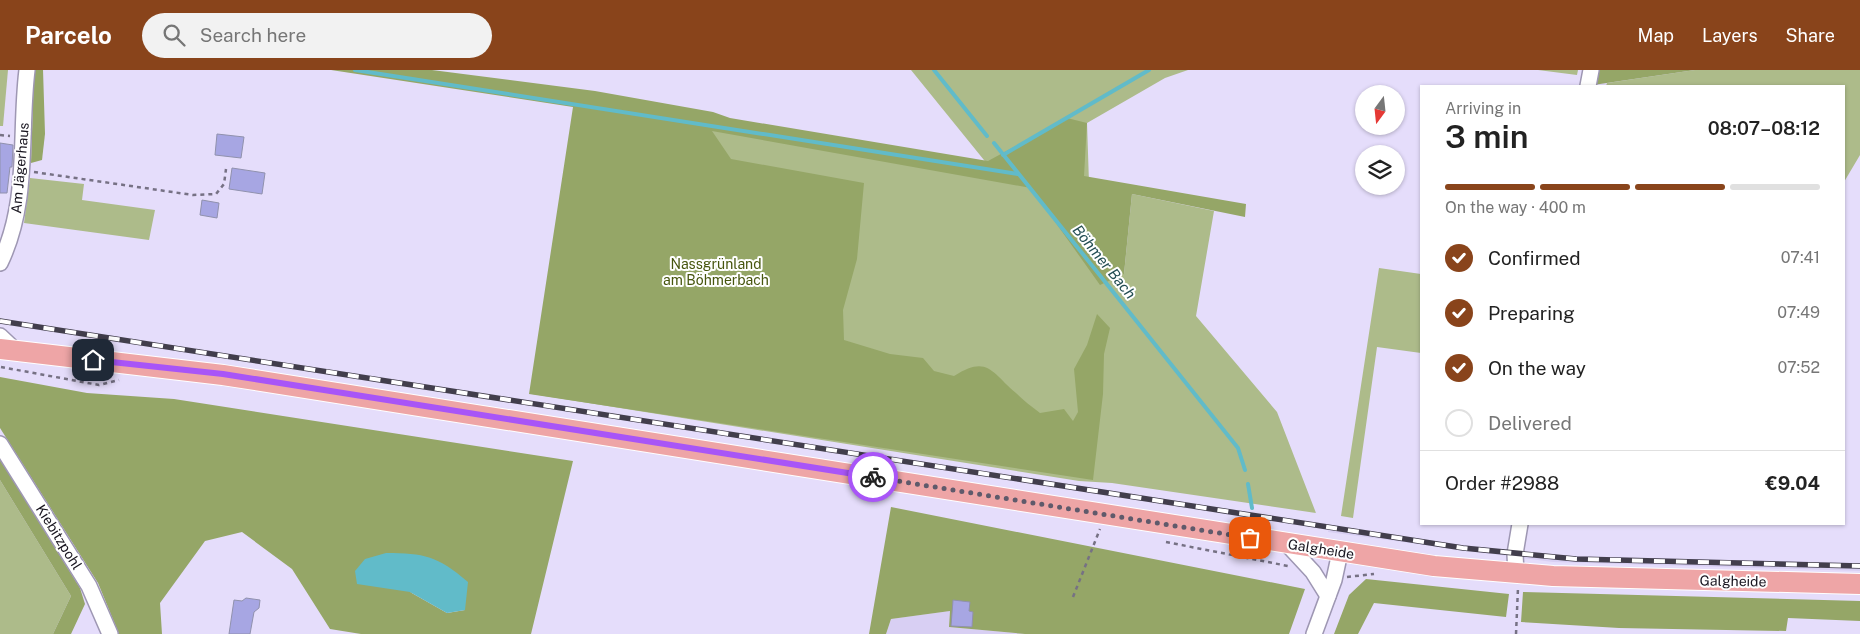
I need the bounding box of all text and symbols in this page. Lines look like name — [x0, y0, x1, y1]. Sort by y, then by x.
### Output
search box — [142, 13, 492, 58]
text: Parcelo — [25, 21, 112, 49]
icon: search — [160, 21, 188, 49]
text: Search here — [200, 24, 306, 46]
text: Map — [1638, 25, 1674, 46]
text: Layers — [1702, 25, 1758, 46]
text: Share — [1786, 25, 1835, 46]
north arrow — [1355, 85, 1405, 135]
map controls — [1355, 85, 1405, 195]
text: Arriving in — [1445, 99, 1521, 118]
text: 08:07–08:12 — [1708, 117, 1820, 139]
text: 3 min — [1445, 118, 1529, 155]
street label: Am Jägerhaus — [8, 122, 32, 214]
button: layers — [1355, 145, 1405, 195]
text: On the way · 400 m — [1445, 198, 1586, 217]
water label: Böhmer Bach — [1069, 221, 1139, 302]
icon: check — [1445, 244, 1473, 272]
text: Confirmed — [1488, 247, 1581, 269]
text: 07:41 — [1781, 248, 1820, 267]
park label: Nassgrünland am Böhmerbach — [663, 256, 769, 288]
icon: check — [1445, 299, 1473, 327]
text: Preparing — [1488, 302, 1575, 324]
text: 07:49 — [1777, 303, 1820, 322]
pin — [72, 339, 114, 381]
icon: home — [79, 346, 107, 374]
icon: check — [1445, 354, 1473, 382]
text: On the way — [1488, 357, 1586, 379]
text: 07:52 — [1778, 358, 1820, 377]
text: Delivered — [1488, 412, 1572, 434]
courier — [848, 452, 898, 502]
icon: bike — [859, 463, 887, 491]
text: Order #2988 — [1445, 472, 1559, 494]
text: €9.04 — [1765, 472, 1820, 494]
street label: Kiebitzpohl — [33, 502, 85, 572]
pin — [1229, 517, 1271, 559]
icon: bag — [1236, 524, 1264, 552]
street label: Galgheide — [1287, 536, 1355, 562]
street label: Galgheide — [1699, 572, 1767, 590]

